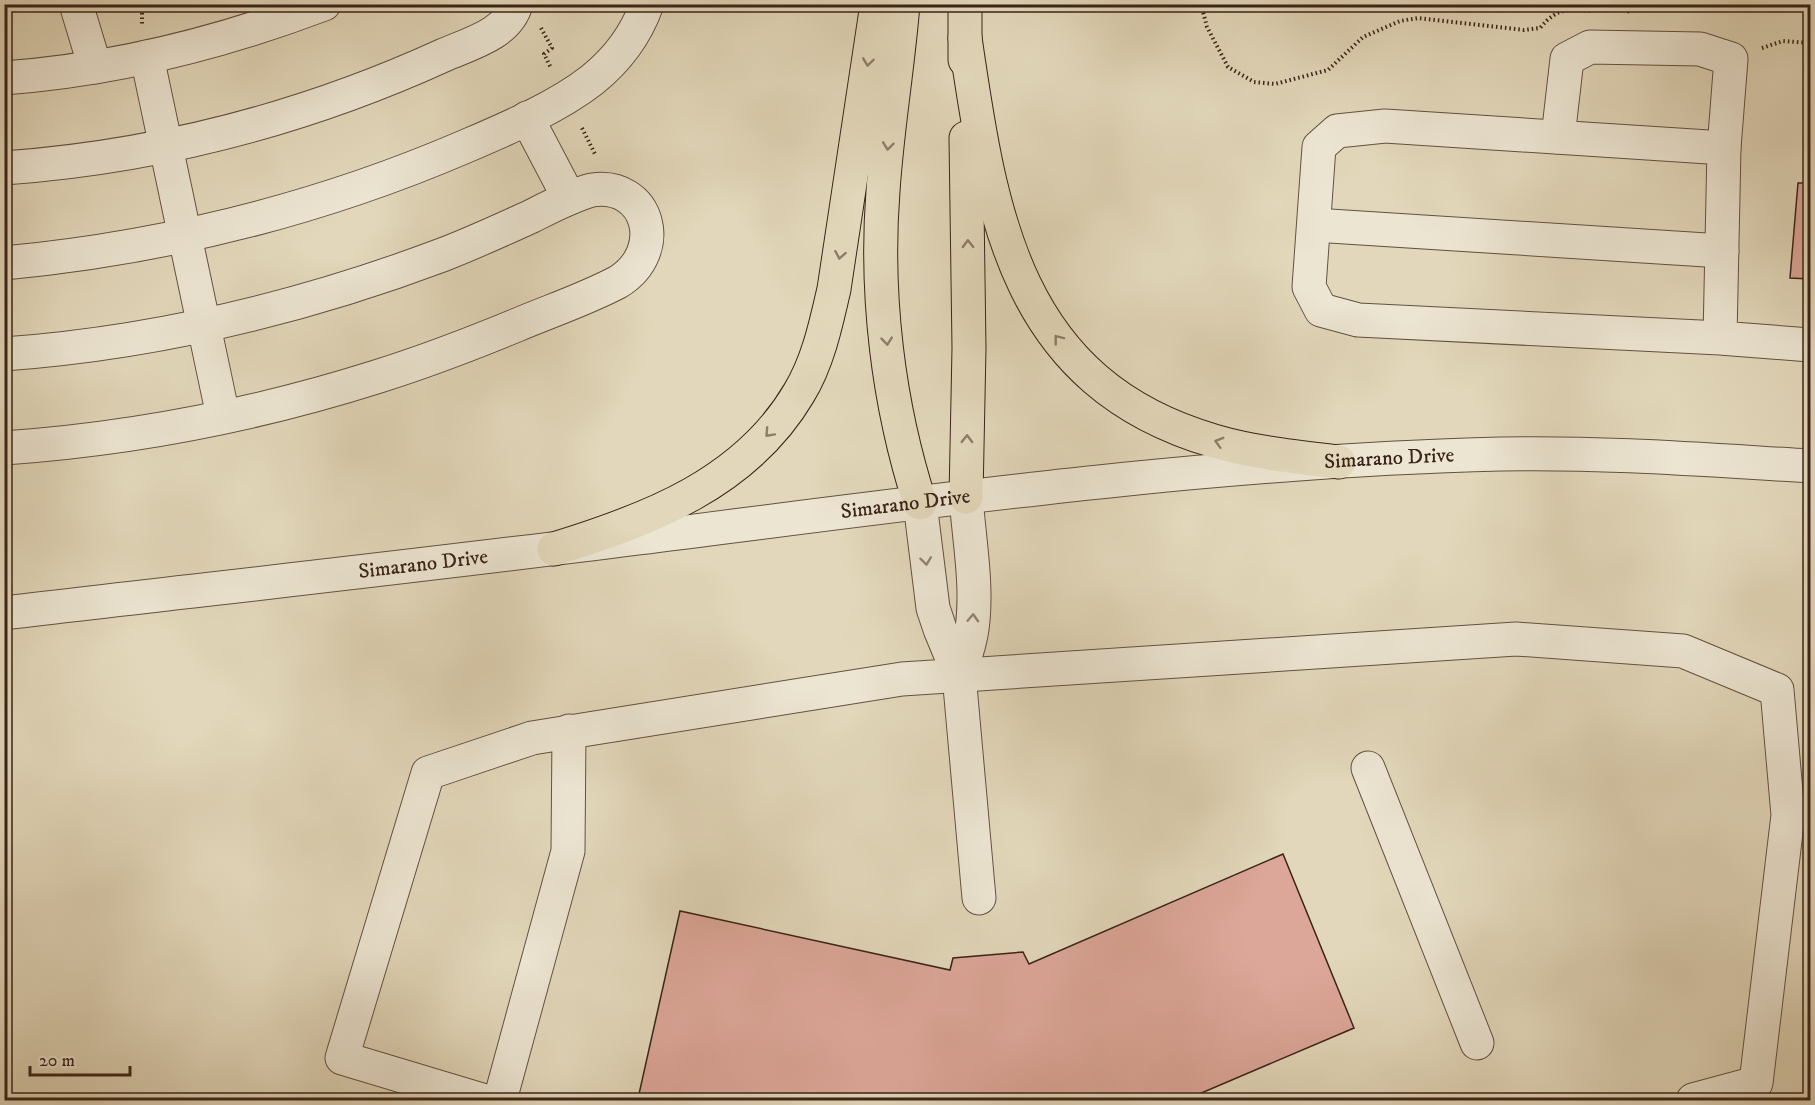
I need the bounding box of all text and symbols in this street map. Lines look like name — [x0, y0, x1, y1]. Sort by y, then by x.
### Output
one-way arrow — [863, 58, 875, 67]
one-way arrow — [882, 142, 895, 151]
one-way arrow — [962, 239, 974, 248]
one-way arrow — [834, 251, 846, 260]
one-way arrow — [1054, 335, 1065, 346]
one-way arrow — [880, 336, 893, 345]
one-way arrow — [765, 427, 776, 437]
one-way arrow — [961, 434, 973, 443]
one-way arrow — [1214, 437, 1225, 449]
street label: Simarano Drive — [1323, 442, 1455, 475]
street label: Simarano Drive — [839, 483, 972, 525]
street label: Simarano Drive — [357, 544, 490, 585]
one-way arrow — [920, 556, 932, 565]
one-way arrow — [966, 614, 979, 623]
scale bar — [30, 1039, 130, 1077]
text: 20 m — [39, 1050, 75, 1072]

